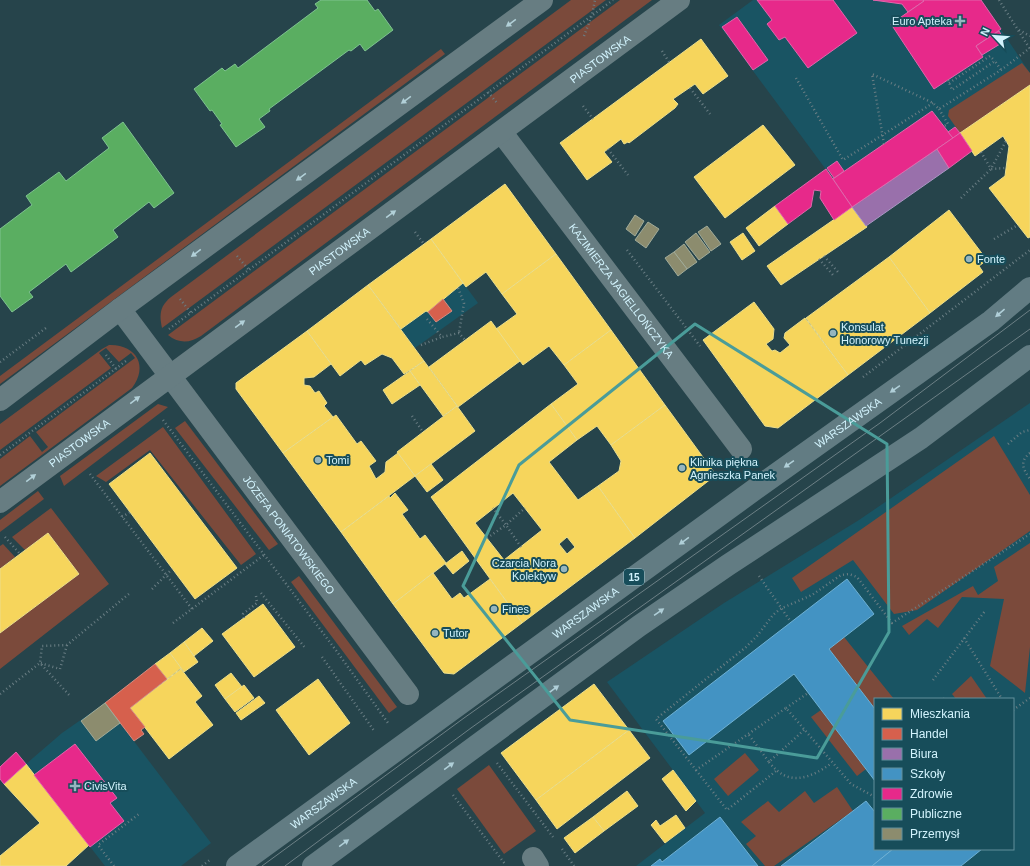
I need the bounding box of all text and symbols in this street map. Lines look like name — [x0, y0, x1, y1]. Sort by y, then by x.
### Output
place label: Euro Apteka — [892, 15, 953, 27]
marker: Euro Apteka — [955, 16, 965, 26]
north arrow — [974, 16, 1014, 56]
one-way arrow — [506, 19, 516, 27]
text: N — [978, 25, 992, 38]
street label: PIASTOWSKA — [567, 32, 633, 85]
one-way arrow — [401, 96, 411, 104]
one-way arrow — [296, 172, 306, 180]
one-way arrow — [385, 210, 396, 218]
street label: KAZIMIERZA JAGIELLOŃCZYKA — [567, 221, 677, 361]
street label: PIASTOWSKA — [307, 224, 373, 277]
one-way arrow — [191, 249, 201, 257]
place label: Fonte — [977, 253, 1005, 265]
marker: Fonte — [964, 254, 974, 264]
one-way arrow — [995, 309, 1006, 318]
one-way arrow — [235, 319, 246, 328]
place label: Konsulat Honorowy Tunezji — [841, 321, 928, 346]
marker: Konsulat Honorowy Tunezji — [828, 328, 838, 338]
one-way arrow — [890, 385, 900, 393]
street label: WARSZAWSKA — [813, 395, 884, 450]
one-way arrow — [130, 396, 141, 405]
street label: PIASTOWSKA — [47, 416, 113, 469]
place label: Tomi — [326, 454, 349, 466]
marker: Tomi — [313, 455, 323, 465]
place label: Klinika piękna Agnieszka Panek — [690, 456, 775, 481]
one-way arrow — [784, 460, 794, 468]
marker: Klinika piękna Agnieszka Panek — [677, 463, 687, 473]
street label: JÓZEFA PONIATOWSKIEGO — [241, 473, 337, 597]
one-way arrow — [26, 474, 37, 482]
one-way arrow — [678, 537, 689, 545]
place label: Czarcia Nora Kolektyw — [492, 557, 557, 582]
marker: Czarcia Nora Kolektyw — [559, 564, 569, 574]
road number: 15 — [624, 569, 644, 585]
street label: WARSZAWSKA — [550, 584, 621, 641]
place label: Fines — [502, 603, 529, 615]
marker: Fines — [489, 604, 499, 614]
one-way arrow — [653, 608, 664, 616]
place label: Tutor — [443, 627, 469, 639]
marker: Tutor — [430, 628, 440, 638]
one-way arrow — [548, 685, 559, 693]
legend — [874, 698, 1014, 850]
text: Mieszkania — [910, 707, 970, 721]
text: Handel — [910, 727, 948, 741]
text: Biura — [910, 747, 938, 761]
one-way arrow — [444, 762, 454, 770]
text: Szkoły — [910, 767, 945, 781]
street label: WARSZAWSKA — [288, 775, 359, 831]
marker: CivisVita — [69, 780, 81, 792]
place label: CivisVita — [84, 780, 127, 792]
text: Zdrowie — [910, 787, 953, 801]
text: Publiczne — [910, 807, 962, 821]
text: Przemysł — [910, 827, 960, 841]
one-way arrow — [339, 839, 350, 847]

